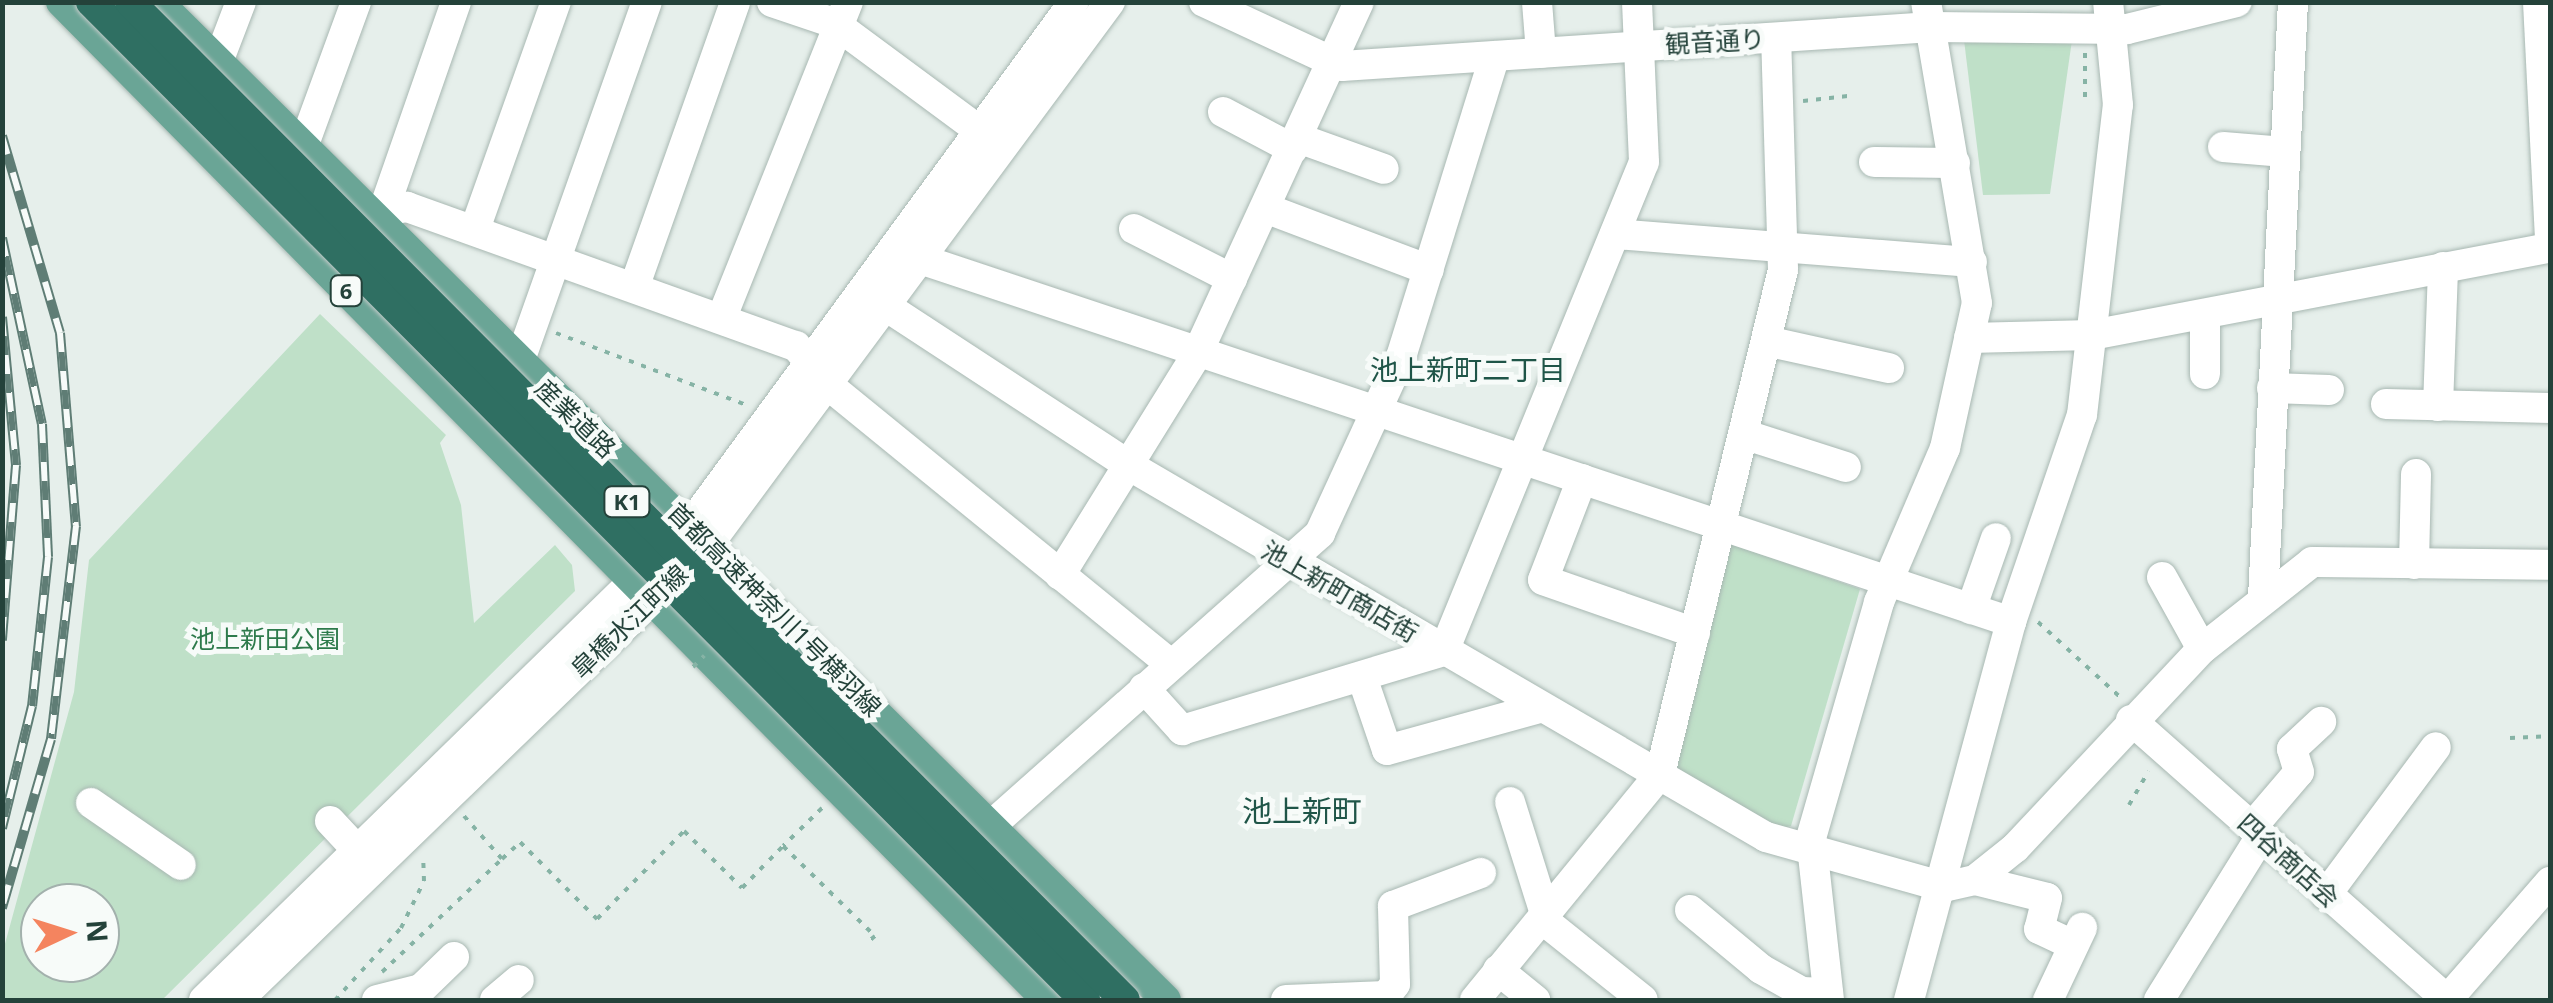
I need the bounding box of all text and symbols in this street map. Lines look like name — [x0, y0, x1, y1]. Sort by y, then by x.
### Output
street label: 観音通り — [1664, 23, 1766, 59]
road number: 6 — [328, 274, 364, 308]
district label: 池上新町二丁目 — [1370, 352, 1566, 386]
street label: 産業道路 — [530, 372, 622, 464]
road number: K1 — [602, 485, 652, 519]
street label: 首都高速神奈川1号横羽線 — [662, 496, 888, 722]
street label: 池上新町商店街 — [1257, 534, 1423, 648]
street label: 皐橋水江町線 — [565, 558, 693, 684]
park label: 池上新田公園 — [190, 623, 340, 653]
district label: 池上新町 — [1242, 793, 1362, 829]
street label: 四谷商店会 — [2233, 807, 2345, 913]
north arrow — [20, 883, 120, 983]
text: N — [78, 918, 118, 944]

